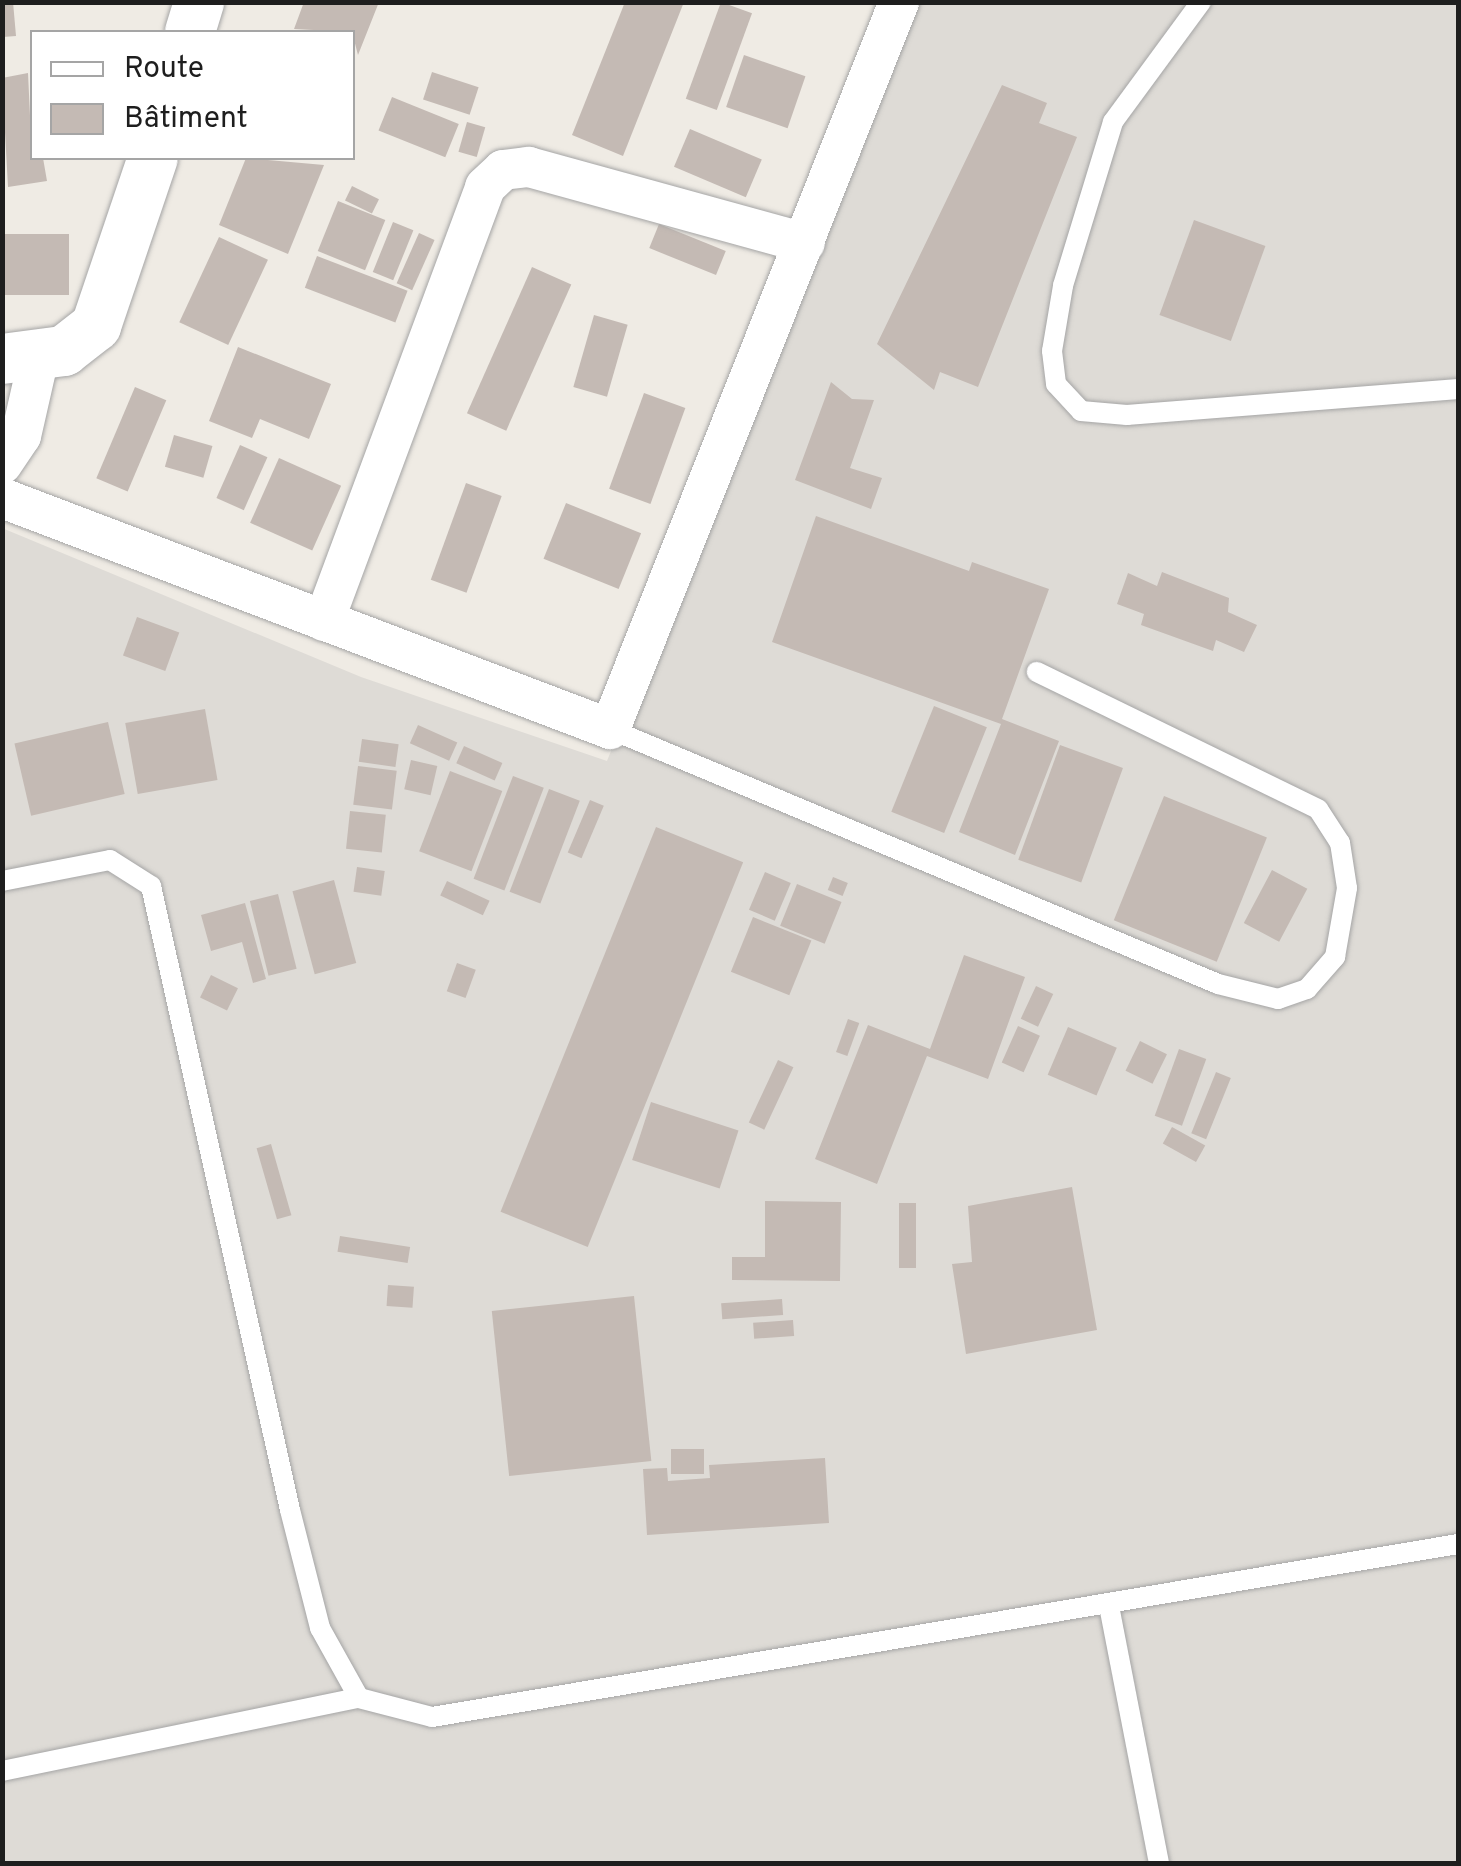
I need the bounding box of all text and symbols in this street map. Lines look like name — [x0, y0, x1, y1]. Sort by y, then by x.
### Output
legend — [30, 30, 355, 160]
text: Route — [124, 51, 204, 88]
text: Bâtiment — [124, 101, 248, 138]

